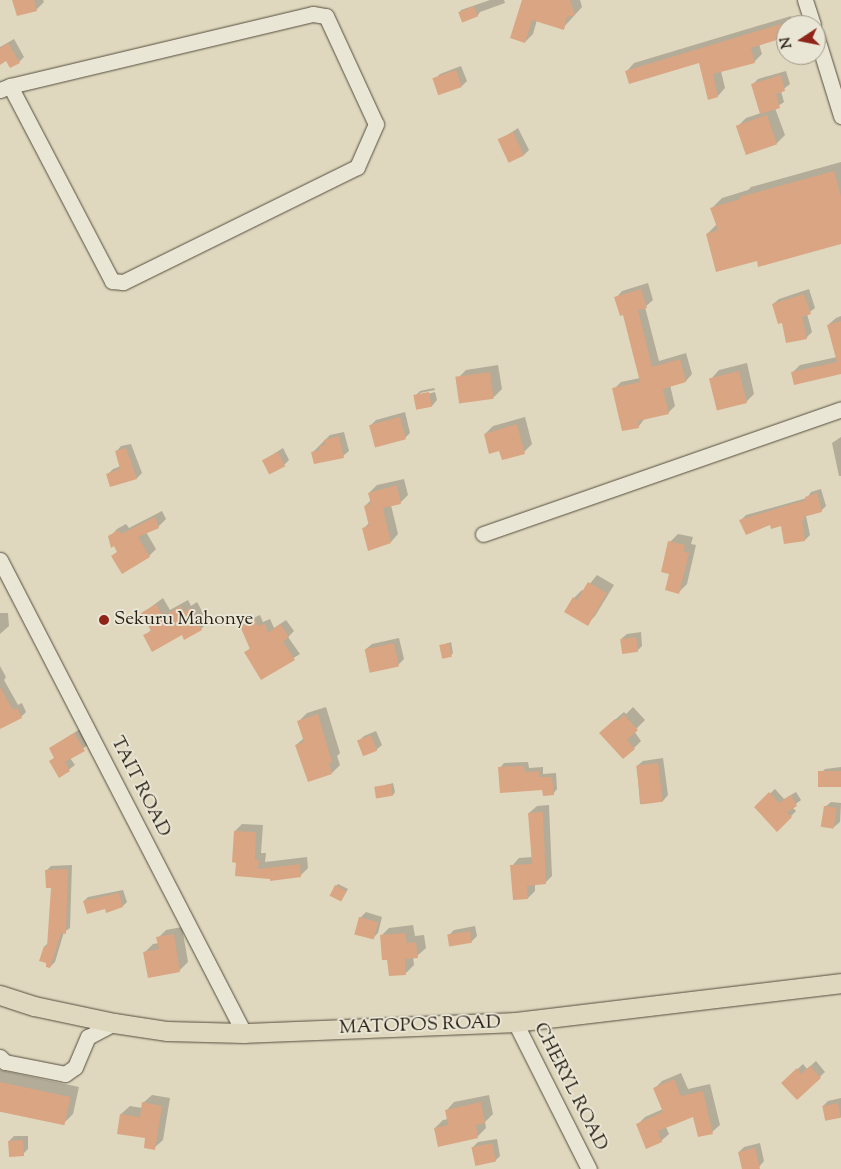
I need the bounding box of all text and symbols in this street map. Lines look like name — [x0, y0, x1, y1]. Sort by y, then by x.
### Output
north arrow — [776, 15, 826, 65]
text: N — [776, 35, 798, 50]
place label: Sekuru Mahonye — [114, 609, 253, 631]
marker: Sekuru Mahonye — [98, 614, 110, 626]
street label: TAIT ROAD — [105, 733, 175, 841]
street label: MATOPOS ROAD — [339, 1012, 501, 1040]
street label: CHERYL ROAD — [528, 1019, 612, 1155]

